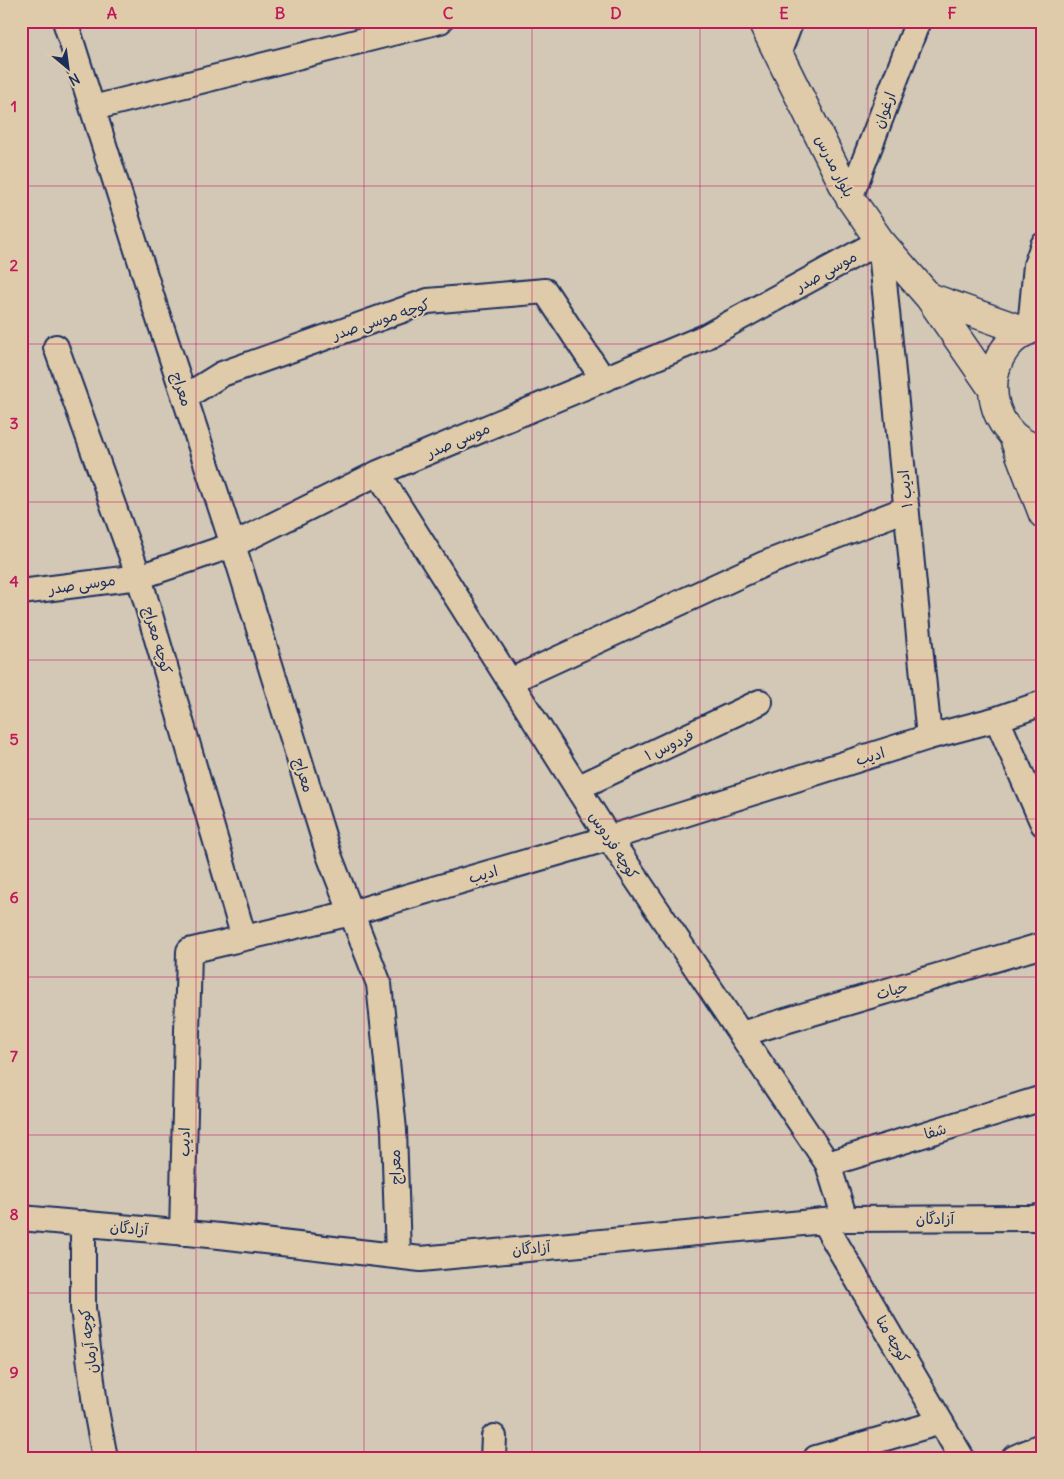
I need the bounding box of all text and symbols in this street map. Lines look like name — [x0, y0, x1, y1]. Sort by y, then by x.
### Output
text: A — [107, 3, 117, 23]
text: B — [275, 3, 286, 23]
text: C — [443, 3, 454, 23]
text: D — [610, 3, 622, 23]
text: E — [779, 3, 789, 23]
text: F — [947, 3, 957, 23]
north arrow — [42, 42, 92, 92]
text: N — [66, 69, 83, 90]
street label: ارغوان — [868, 89, 900, 131]
text: 1 — [11, 96, 17, 116]
street label: بلوار مدرس — [811, 131, 859, 201]
street label: موسی صدر — [791, 246, 861, 297]
text: 2 — [10, 255, 19, 275]
street label: کوچه موسی صدر — [329, 294, 432, 345]
street label: معراج — [167, 369, 196, 409]
text: 3 — [9, 413, 19, 433]
street label: موسی صدر — [422, 418, 493, 463]
street label: ادیب ۱ — [894, 469, 916, 509]
street label: موسی صدر — [46, 570, 117, 599]
text: 4 — [9, 571, 19, 591]
street label: کوچه معراج — [138, 604, 177, 676]
street label: فردوس ۱ — [641, 725, 697, 765]
text: 5 — [9, 729, 19, 749]
street label: ادیب — [853, 743, 887, 769]
street label: معراج — [289, 755, 318, 795]
street label: کوچه فردوس — [584, 807, 643, 883]
street label: ادیب — [466, 861, 500, 887]
text: 6 — [9, 887, 19, 907]
street label: حیات — [874, 976, 910, 1004]
text: 7 — [10, 1046, 18, 1066]
street label: شفا — [922, 1119, 948, 1143]
street label: ادیب — [174, 1127, 194, 1157]
street label: معراج — [385, 1149, 406, 1185]
text: 8 — [9, 1204, 19, 1224]
street label: آزادگان — [916, 1209, 955, 1228]
street label: آزادگان — [109, 1217, 150, 1239]
street label: آزادگان — [511, 1237, 552, 1259]
street label: کوچه آرمان — [75, 1307, 102, 1375]
street label: کوچه منا — [871, 1312, 914, 1367]
text: 9 — [9, 1362, 19, 1382]

